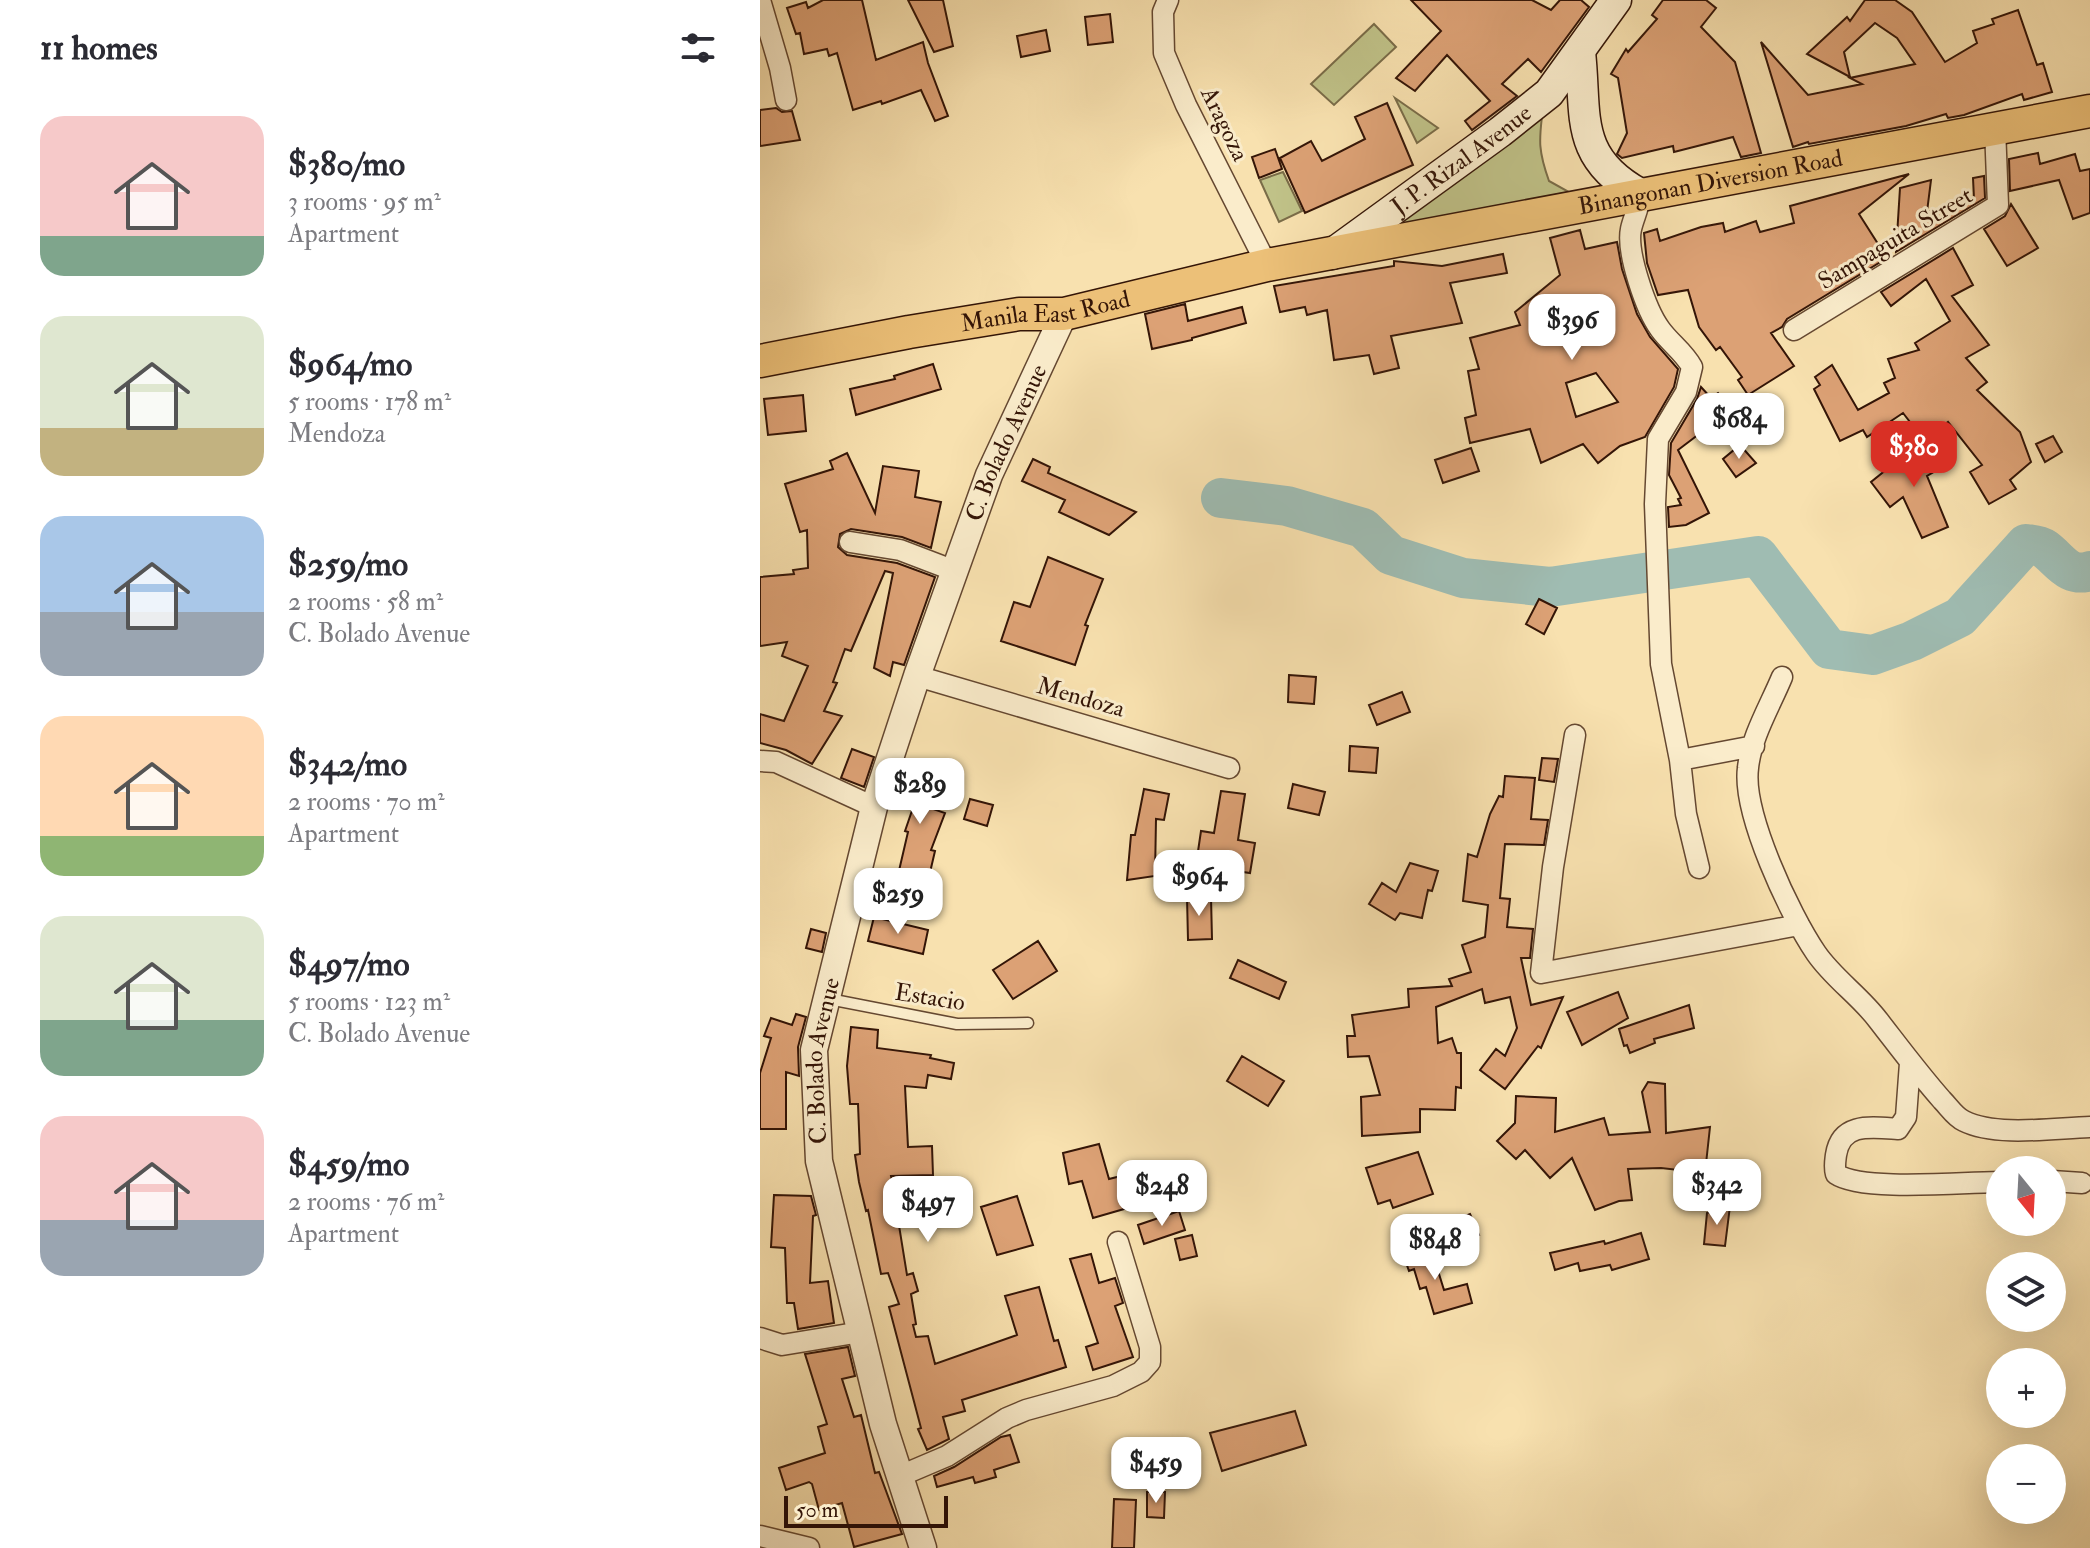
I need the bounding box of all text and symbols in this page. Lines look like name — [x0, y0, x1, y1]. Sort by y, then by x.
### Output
icon: filters — [676, 26, 720, 70]
text: 11 homes — [40, 27, 158, 70]
street label: Aragoza — [1193, 81, 1256, 167]
street label: J. P. Rizal Avenue — [1384, 98, 1538, 223]
text: $380/mo — [288, 143, 405, 186]
street label: Binangonan Diversion Road — [1576, 143, 1845, 222]
icon: home — [104, 148, 200, 244]
street label: Sampaguita Street — [1812, 180, 1978, 297]
text: 3 rooms · 95 m² — [288, 186, 441, 218]
text: Apartment — [288, 218, 399, 250]
street label: Manila East Road — [958, 284, 1133, 339]
pin: $396 — [1525, 294, 1619, 362]
text: $396 — [1546, 304, 1598, 336]
text: $964/mo — [288, 343, 412, 386]
icon: home — [104, 348, 200, 444]
street label: C. Bolado Avenue — [959, 360, 1054, 526]
text: 5 rooms · 178 m² — [288, 386, 451, 418]
pin: $684 — [1692, 393, 1786, 461]
text: $684 — [1712, 403, 1766, 435]
text: Mendoza — [288, 418, 386, 450]
pin: $380 — [1867, 421, 1961, 489]
text: $380 — [1889, 431, 1939, 463]
text: $259/mo — [288, 543, 408, 586]
icon: home — [104, 548, 200, 644]
text: 2 rooms · 58 m² — [288, 586, 443, 618]
text: C. Bolado Avenue — [288, 618, 470, 650]
street label: Mendoza — [1033, 670, 1129, 725]
text: $342/mo — [288, 743, 407, 786]
icon: home — [104, 748, 200, 844]
pin: $289 — [873, 758, 967, 826]
text: $289 — [893, 768, 947, 800]
text: 2 rooms · 70 m² — [288, 786, 445, 818]
text: Apartment — [288, 818, 399, 850]
pin: $964 — [1152, 850, 1246, 918]
text: $964 — [1171, 860, 1227, 892]
pin: $259 — [851, 868, 945, 936]
text: $259 — [872, 878, 924, 910]
text: $497/mo — [288, 943, 410, 986]
icon: home — [104, 948, 200, 1044]
street label: C. Bolado Avenue — [799, 974, 847, 1145]
street label: Estacio — [893, 977, 967, 1018]
text: 5 rooms · 123 m² — [288, 986, 450, 1018]
text: C. Bolado Avenue — [288, 1018, 470, 1050]
text: $459/mo — [288, 1143, 409, 1186]
icon: home — [104, 1148, 200, 1244]
north arrow — [1986, 1156, 2066, 1236]
map controls — [1986, 1156, 2066, 1524]
pin: $342 — [1670, 1159, 1764, 1227]
pin: $248 — [1115, 1160, 1209, 1228]
text: $342 — [1691, 1169, 1743, 1201]
text: $248 — [1135, 1170, 1189, 1202]
pin: $497 — [881, 1176, 975, 1244]
text: 2 rooms · 76 m² — [288, 1186, 444, 1218]
text: $497 — [901, 1186, 955, 1218]
pin: $848 — [1388, 1214, 1482, 1282]
text: Apartment — [288, 1218, 399, 1250]
text: $848 — [1408, 1224, 1462, 1256]
button: layers — [1986, 1252, 2066, 1332]
button: + — [1986, 1348, 2066, 1428]
pin: $459 — [1109, 1437, 1203, 1505]
button: − — [1986, 1444, 2066, 1524]
text: $459 — [1129, 1447, 1183, 1479]
scale bar — [784, 1492, 948, 1528]
text: 50 m — [796, 1496, 838, 1524]

